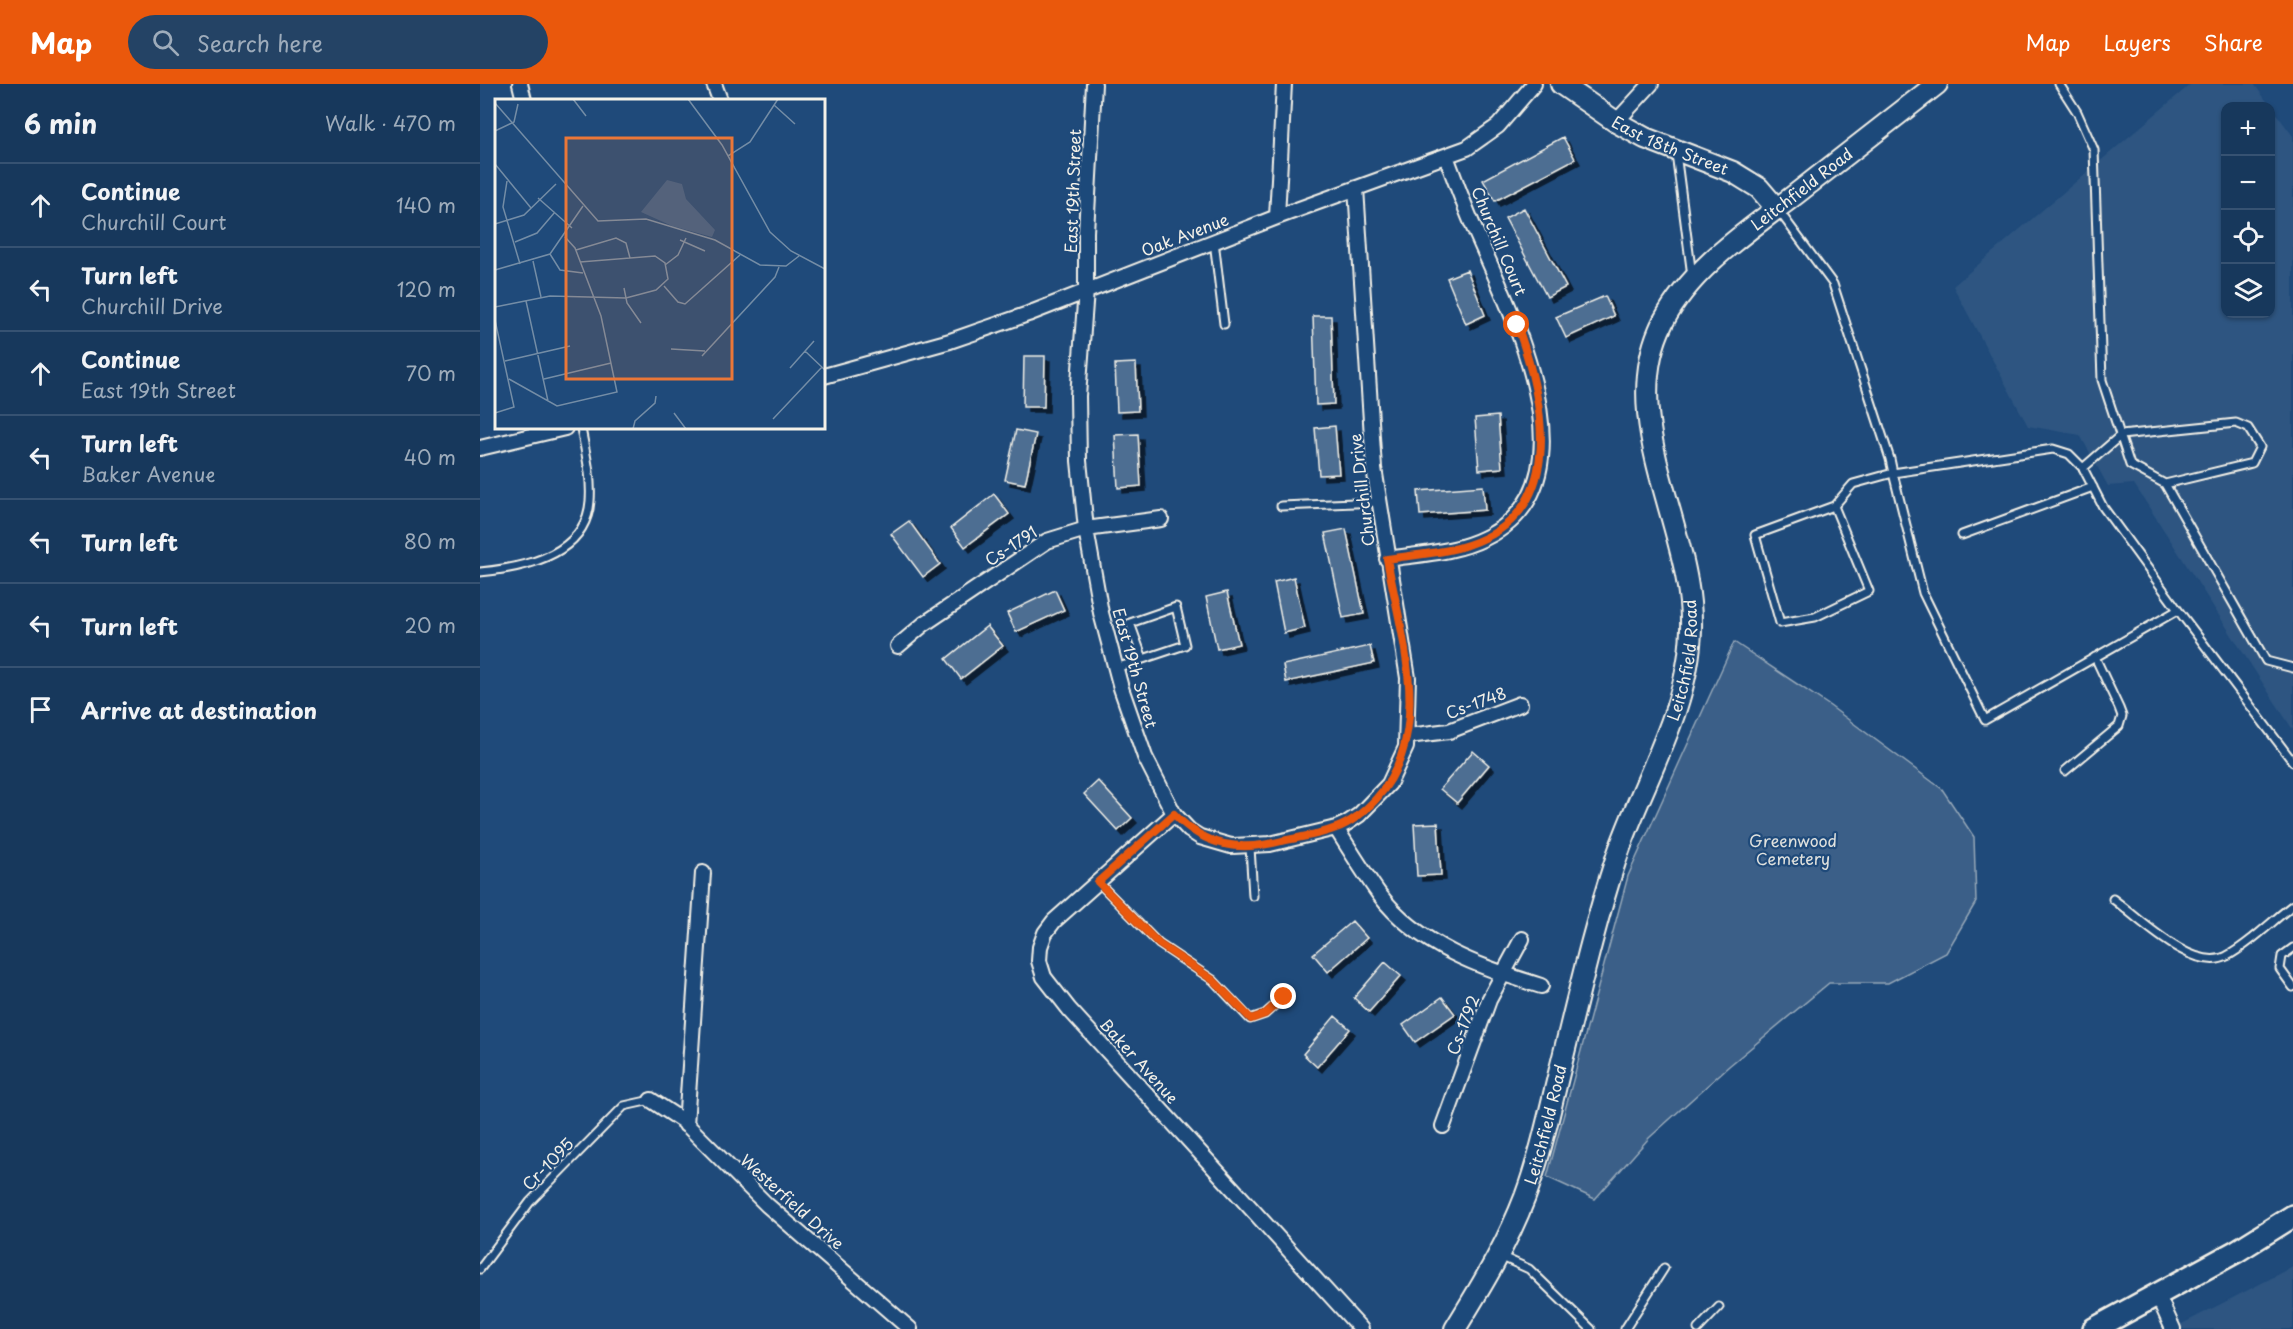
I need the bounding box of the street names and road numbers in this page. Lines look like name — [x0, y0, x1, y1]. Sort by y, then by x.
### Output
street label: East 18th Street — [1608, 109, 1733, 180]
street label: East 19th Street — [1058, 128, 1086, 253]
street label: Leitchfield Road — [1745, 141, 1857, 235]
street label: Churchill Court — [1466, 182, 1534, 299]
street label: Oak Avenue — [1137, 206, 1232, 262]
street label: Churchill Drive — [1342, 432, 1380, 548]
street label: Cs-1791 — [980, 519, 1041, 571]
street label: Leitchfield Road — [1660, 599, 1702, 724]
street label: East 19th Street — [1107, 605, 1165, 731]
street label: Cs-1748 — [1442, 680, 1509, 724]
street label: Cs-1792 — [1440, 991, 1484, 1058]
street label: Baker Avenue — [1095, 1012, 1185, 1108]
street label: Leitchfield Road — [1517, 1062, 1572, 1187]
street label: Cr-1095 — [516, 1132, 579, 1195]
street label: Westerfield Drive — [735, 1148, 850, 1255]

